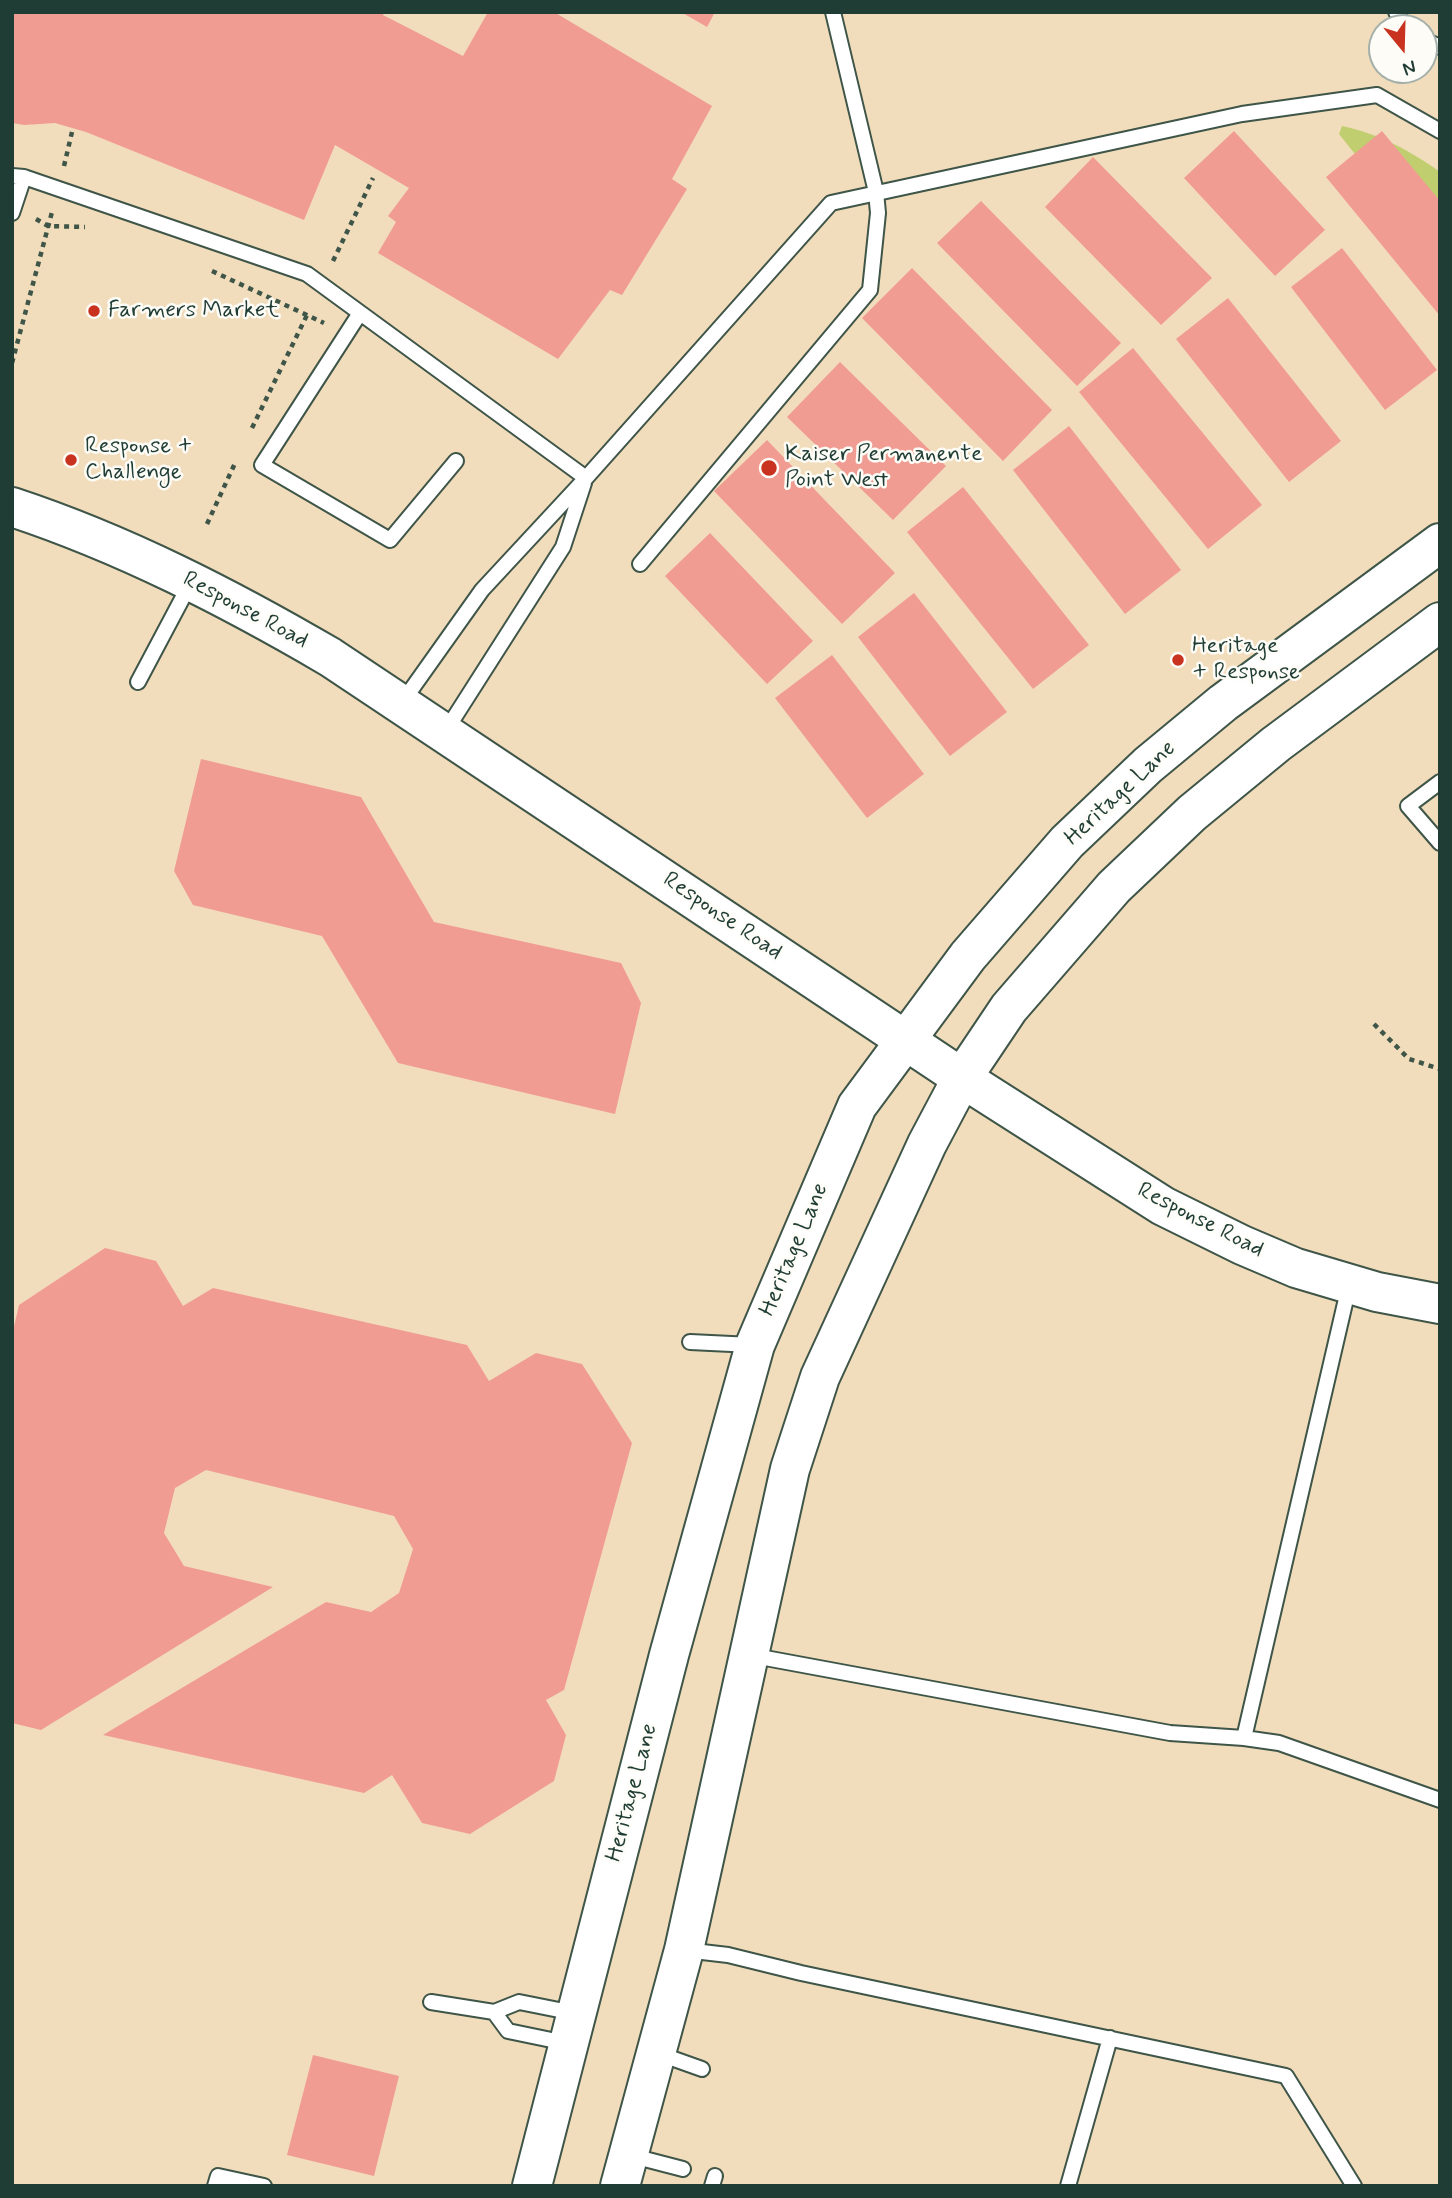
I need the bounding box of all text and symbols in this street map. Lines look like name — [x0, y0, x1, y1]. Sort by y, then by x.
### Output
north arrow — [1368, 14, 1438, 84]
text: N — [1399, 54, 1419, 81]
place label: Farmers Market — [108, 297, 279, 325]
marker: Farmers Market — [86, 303, 102, 319]
place label: Response + Challenge — [85, 433, 193, 487]
place label: Kaiser Permanente Point West — [785, 441, 982, 495]
marker: Response + Challenge — [63, 452, 79, 468]
marker: Kaiser Permanente Point West — [759, 458, 779, 478]
street label: Response Road — [177, 566, 313, 656]
place label: Heritage + Response — [1192, 633, 1300, 687]
marker: Heritage + Response — [1170, 652, 1186, 668]
street label: Heritage Lane — [1060, 736, 1182, 852]
street label: Response Road — [657, 867, 787, 967]
street label: Response Road — [1132, 1177, 1268, 1265]
street label: Heritage Lane — [755, 1179, 835, 1321]
street label: Heritage Lane — [601, 1721, 665, 1865]

